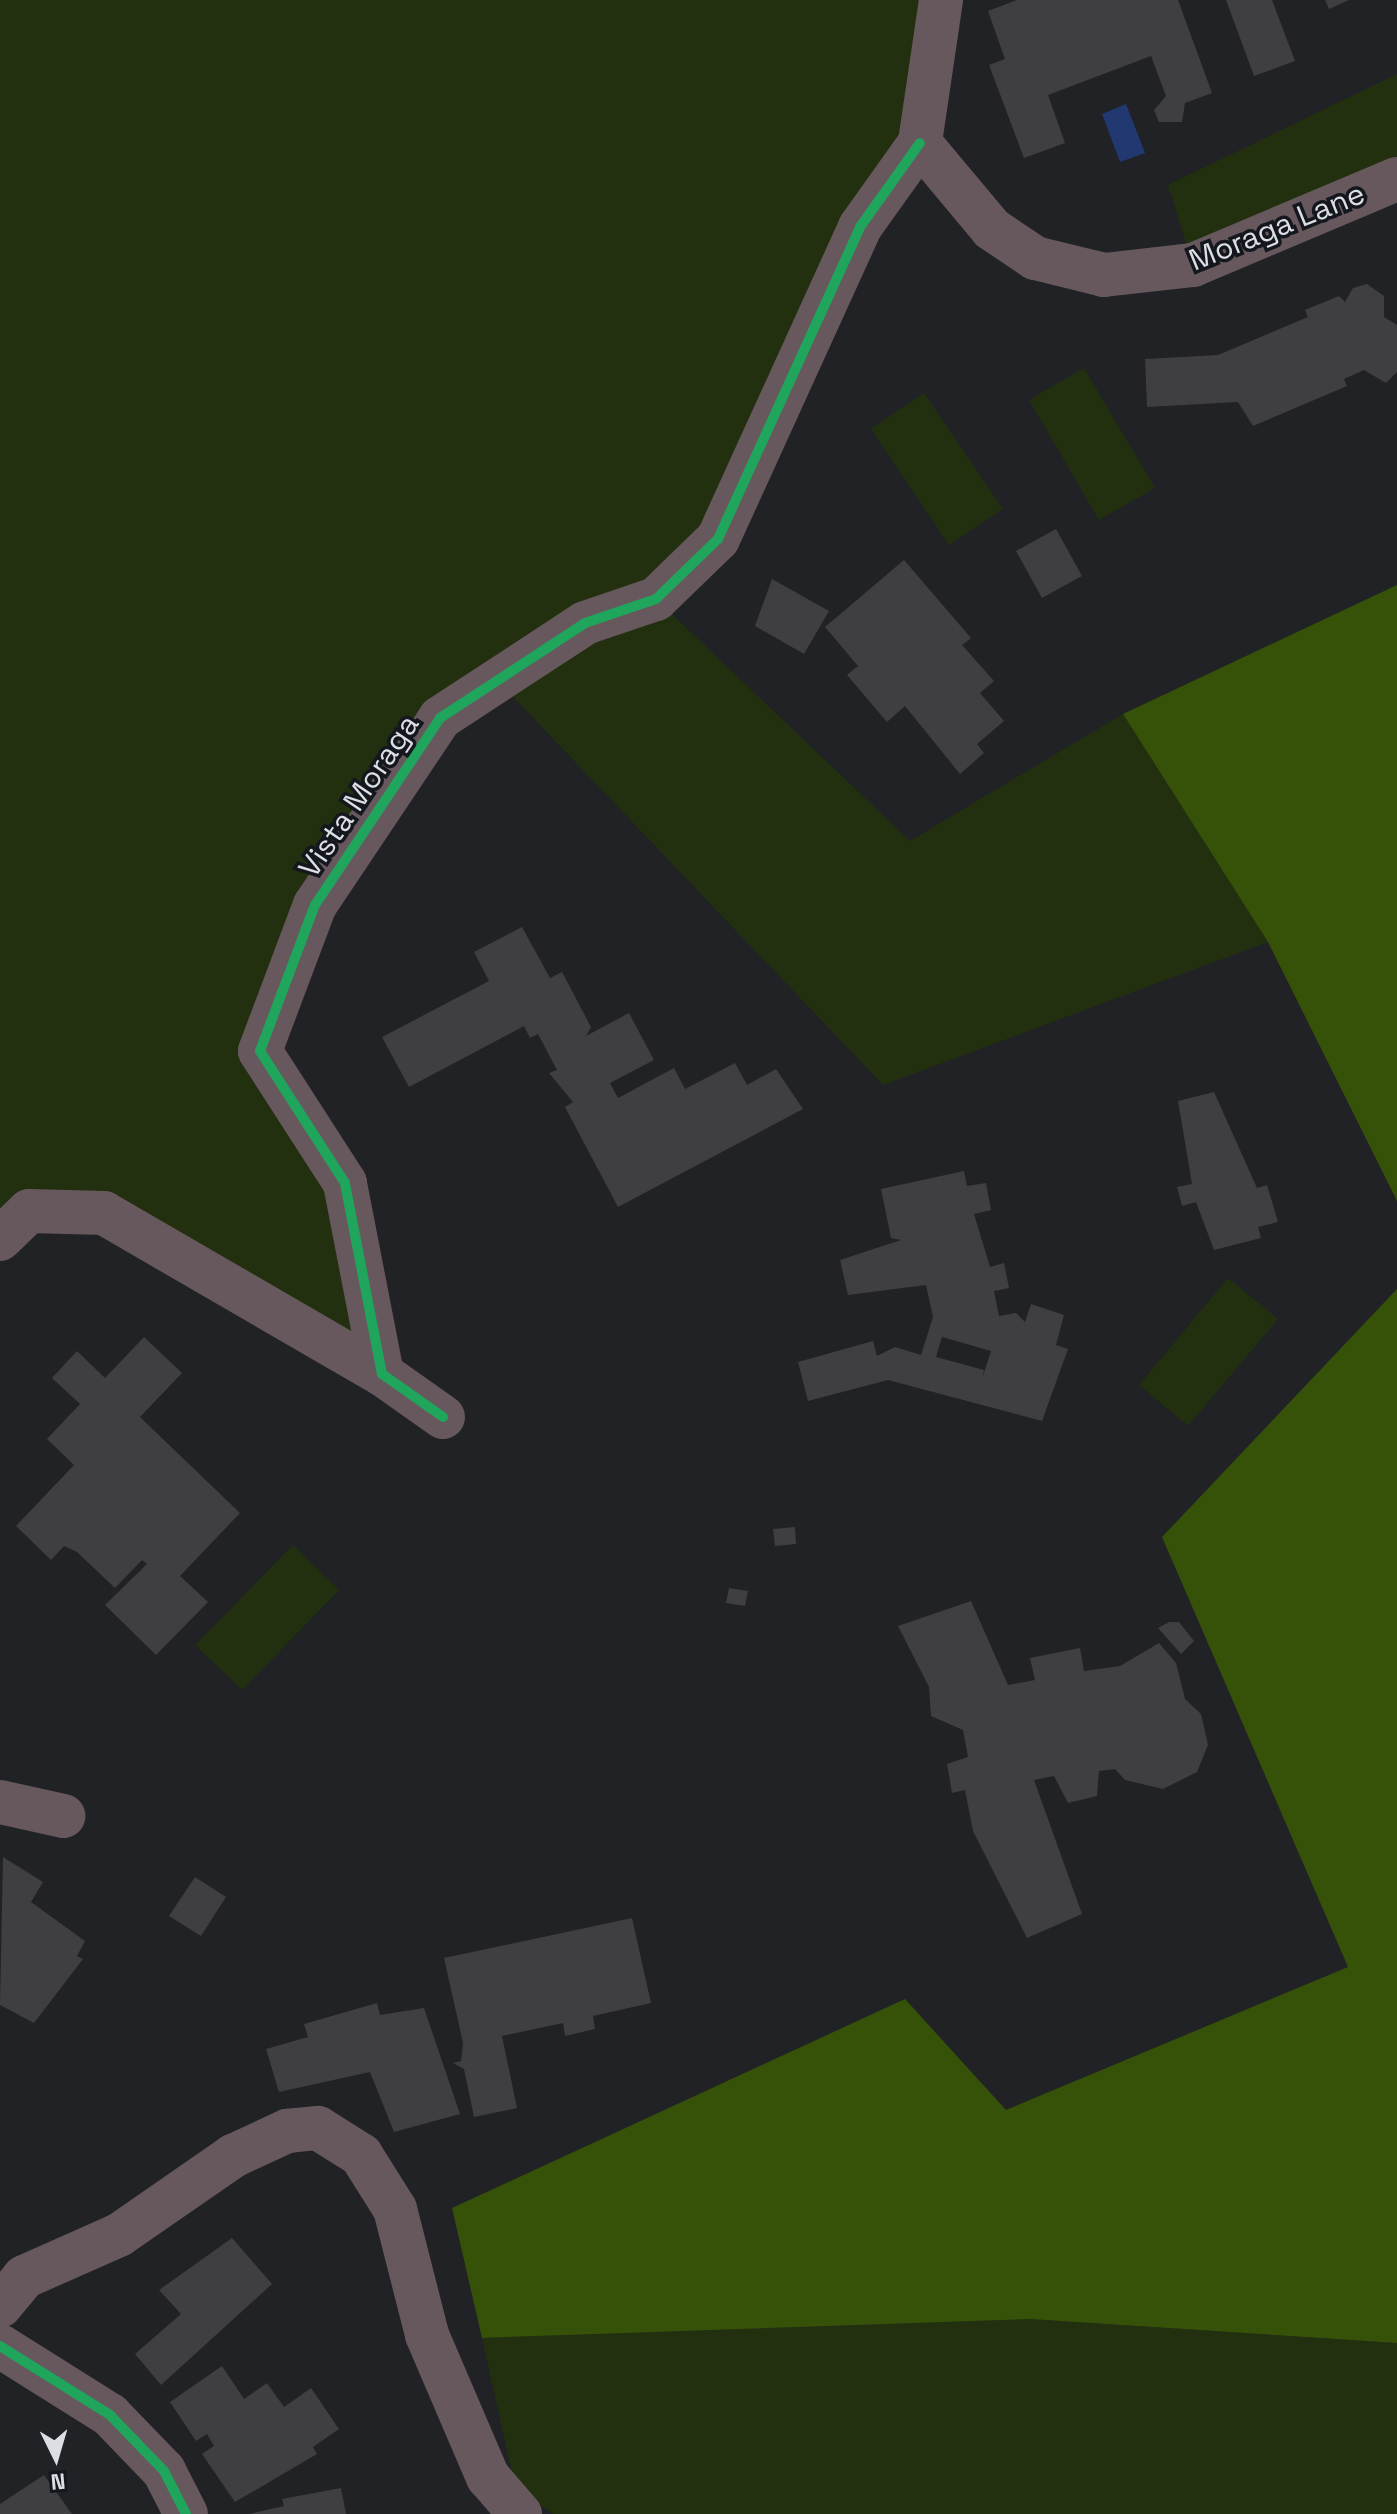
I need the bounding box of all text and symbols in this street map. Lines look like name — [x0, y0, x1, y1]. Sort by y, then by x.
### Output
street label: Moraga Lane — [1184, 175, 1370, 279]
street label: Vista Moraga — [291, 708, 427, 884]
north arrow — [16, 2418, 96, 2498]
text: N — [50, 2467, 67, 2496]

